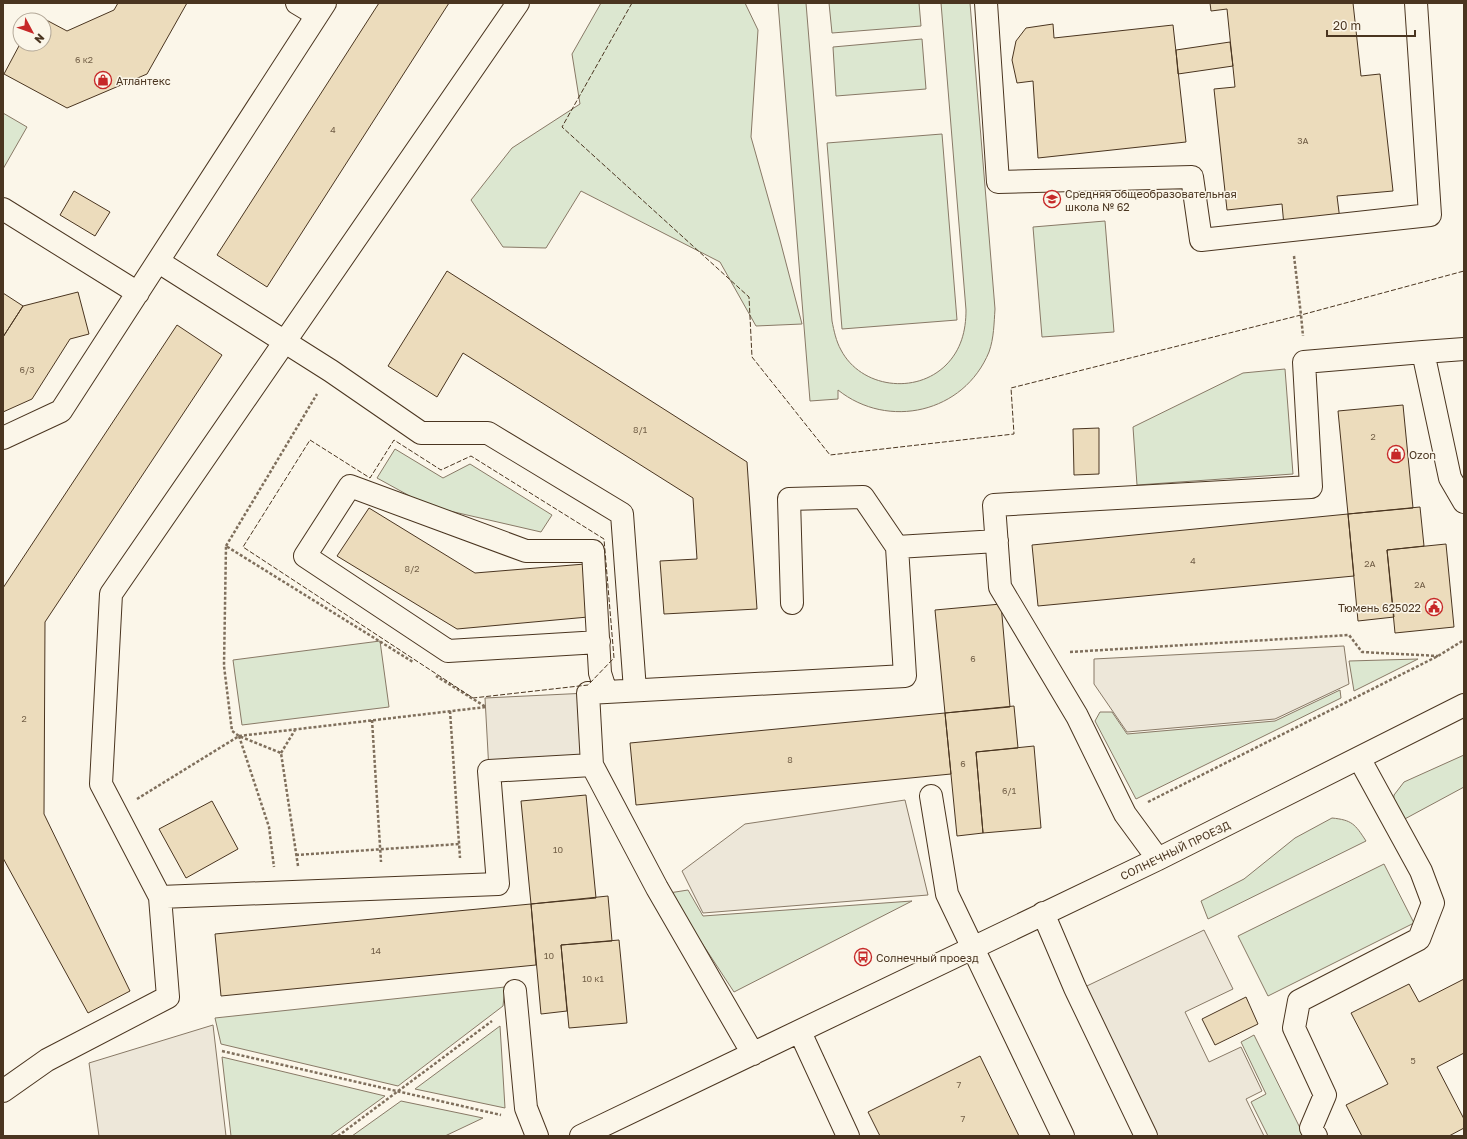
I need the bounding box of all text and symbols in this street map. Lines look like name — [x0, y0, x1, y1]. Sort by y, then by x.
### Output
north arrow — [12, 12, 52, 52]
scale bar — [1327, 12, 1415, 38]
text: 20 m — [1333, 18, 1361, 33]
text: N — [32, 31, 48, 46]
house number: 6 к2 — [75, 54, 93, 65]
shop icon: Атлантекс — [93, 70, 113, 90]
place label: Атлантекс — [116, 74, 171, 87]
house number: 4 — [330, 124, 336, 135]
house number: 3А — [1297, 135, 1309, 146]
place label: Средняя общеобразовательная школа № 62 — [1065, 187, 1237, 213]
school or university icon: Средняя общеобразовательная школа № 62 — [1042, 189, 1062, 209]
house number: 6/3 — [19, 364, 35, 375]
house number: 8/1 — [633, 424, 648, 435]
house number: 2 — [1370, 431, 1376, 442]
shop icon: Ozon — [1386, 444, 1406, 464]
place label: Ozon — [1409, 448, 1436, 461]
house number: 4 — [1190, 555, 1196, 566]
house number: 2А — [1364, 558, 1376, 569]
house number: 8/2 — [404, 563, 420, 574]
house number: 2А — [1414, 579, 1426, 590]
public building icon: Тюмень 625022 — [1424, 597, 1444, 617]
place label: Тюмень 625022 — [1338, 601, 1421, 614]
house number: 6 — [970, 653, 976, 664]
house number: 2 — [21, 713, 27, 724]
house number: 8 — [787, 754, 793, 765]
house number: 6 — [960, 758, 966, 769]
house number: 6/1 — [1002, 785, 1017, 796]
street label: СОЛНЕЧНЫЙ ПРОЕЗД — [1118, 818, 1232, 882]
house number: 10 — [553, 844, 563, 855]
house number: 14 — [371, 945, 381, 956]
bus stop icon: Солнечный проезд — [853, 947, 873, 967]
house number: 10 — [544, 950, 554, 961]
place label: Солнечный проезд — [876, 951, 979, 964]
house number: 10 к1 — [582, 973, 604, 984]
house number: 5 — [1410, 1055, 1416, 1066]
house number: 7 — [957, 1079, 962, 1090]
house number: 7 — [961, 1113, 966, 1124]

